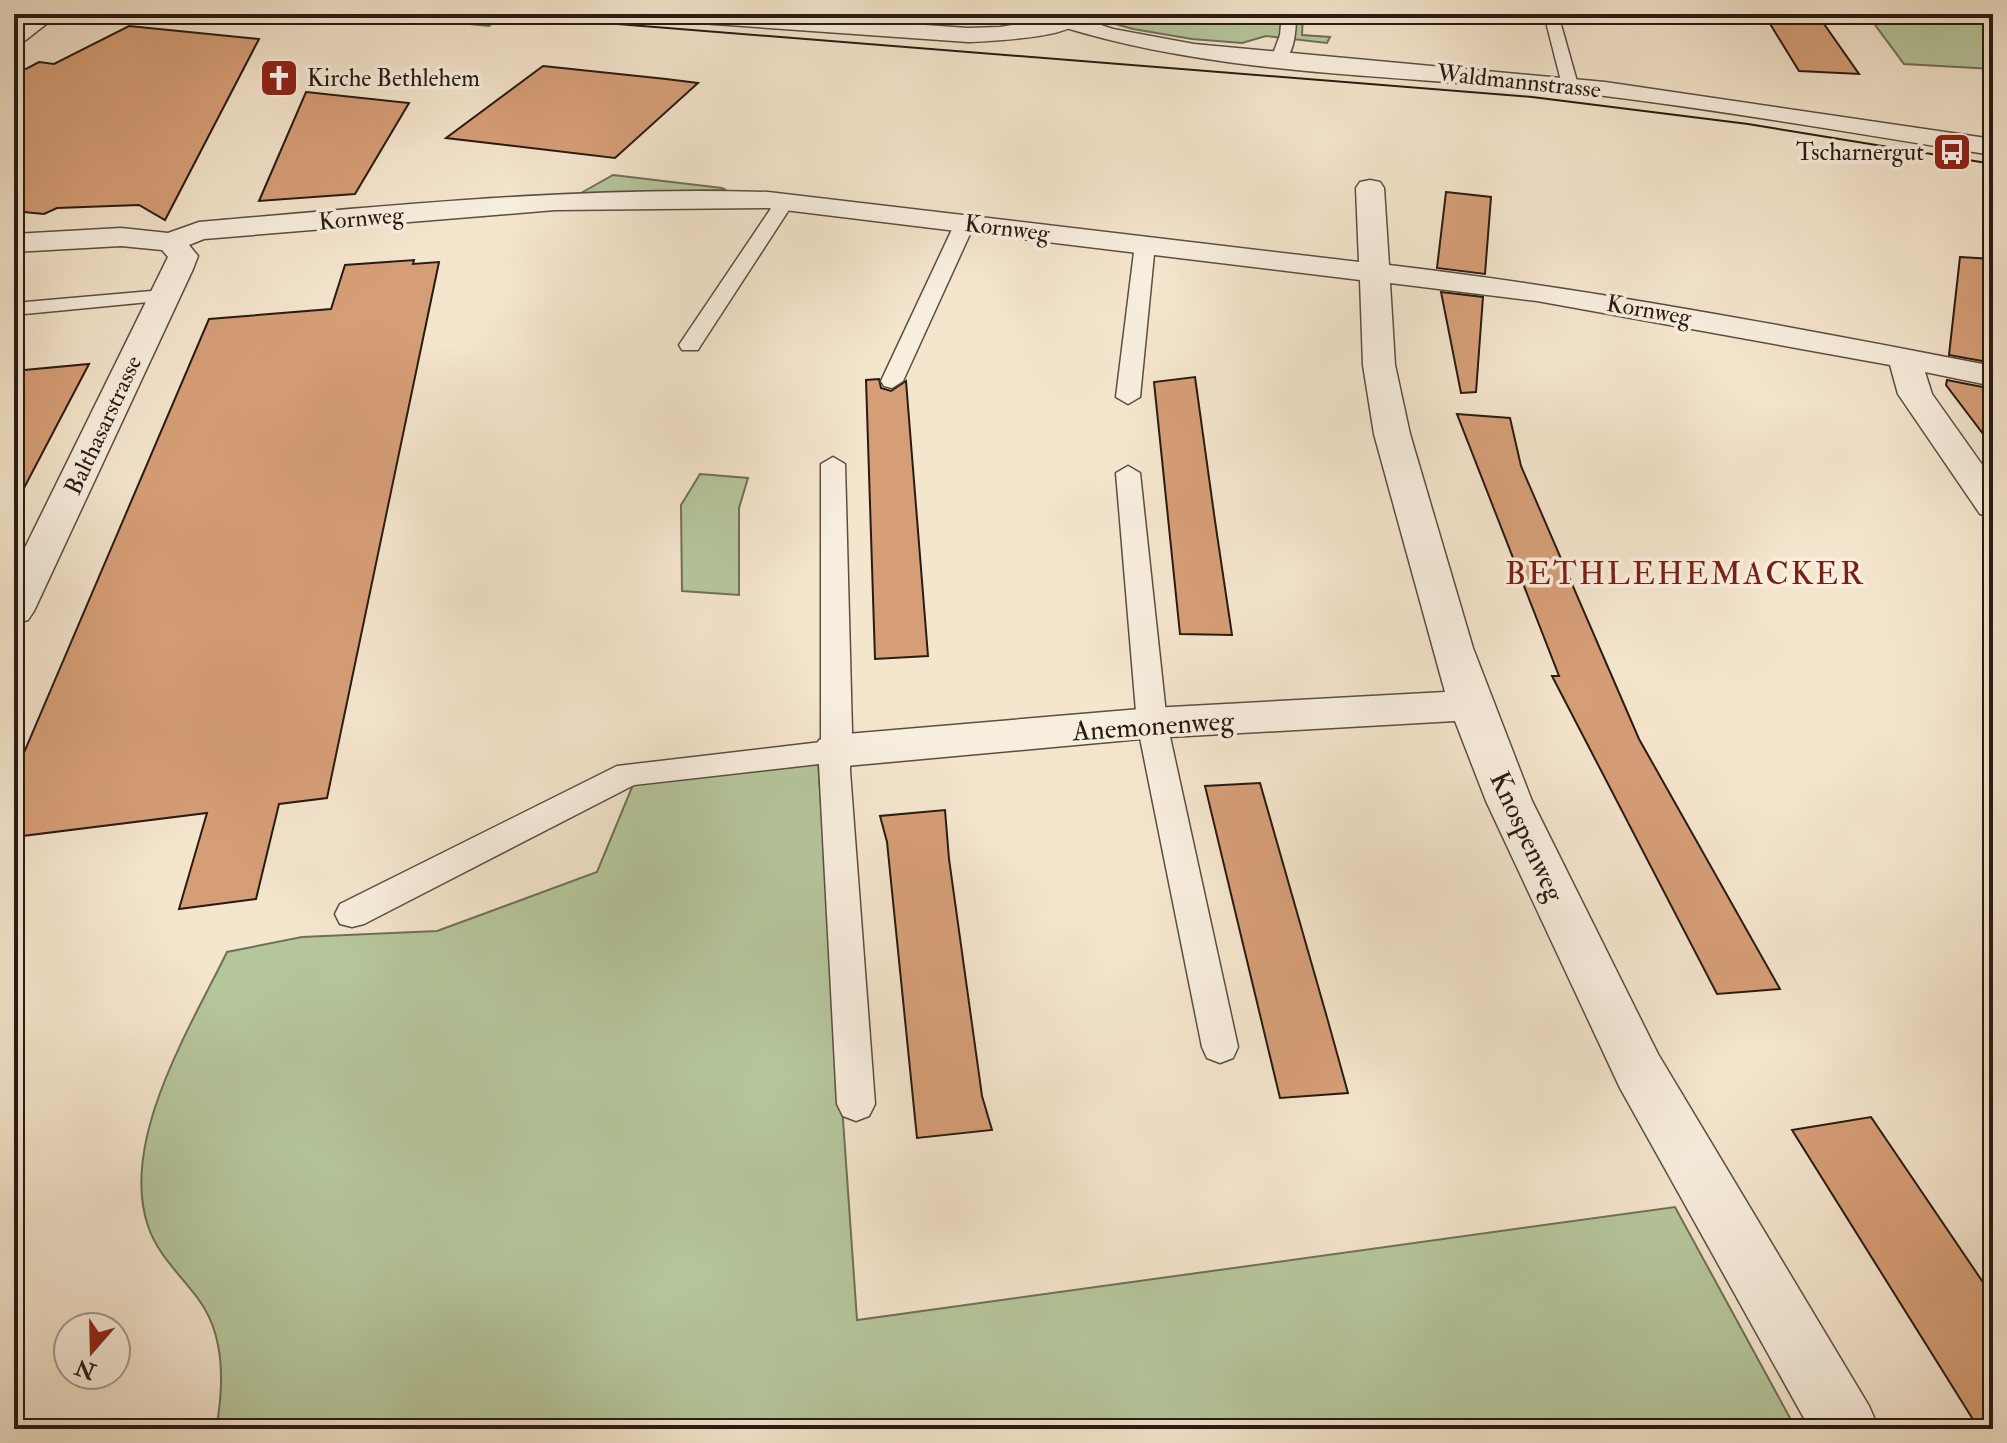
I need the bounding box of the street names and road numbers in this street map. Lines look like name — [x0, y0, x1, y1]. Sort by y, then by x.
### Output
street label: Waldmannstrasse — [1434, 57, 1602, 106]
street label: Kornweg — [317, 199, 406, 238]
street label: Kornweg — [963, 208, 1052, 249]
street label: Kornweg — [1604, 288, 1695, 333]
street label: Balthasarstrasse — [58, 351, 149, 500]
street label: Anemonenweg — [1070, 703, 1236, 750]
street label: Knospenweg — [1481, 766, 1572, 908]

